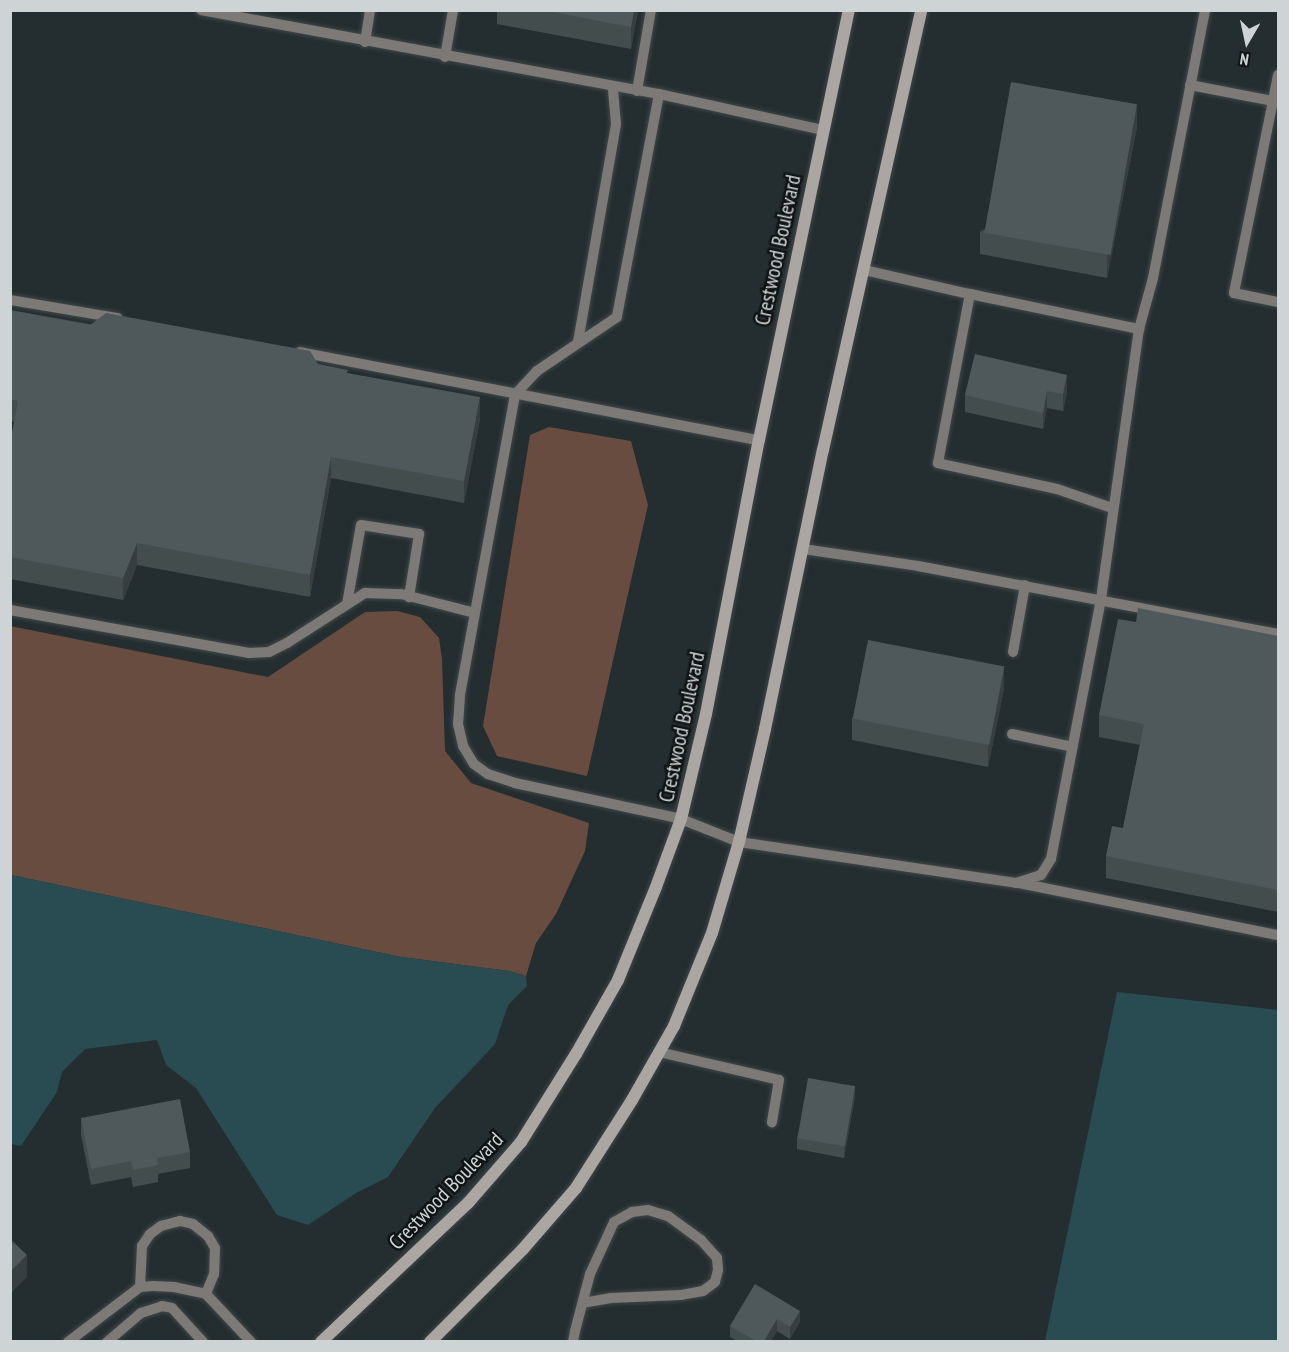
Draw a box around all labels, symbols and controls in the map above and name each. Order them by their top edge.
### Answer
north arrow [1217,12,1277,72]
text: N [1238,49,1250,70]
street label: Crestwood Boulevard [750,172,806,328]
street label: Crestwood Boulevard [654,649,710,805]
street label: Crestwood Boulevard [384,1127,508,1255]

